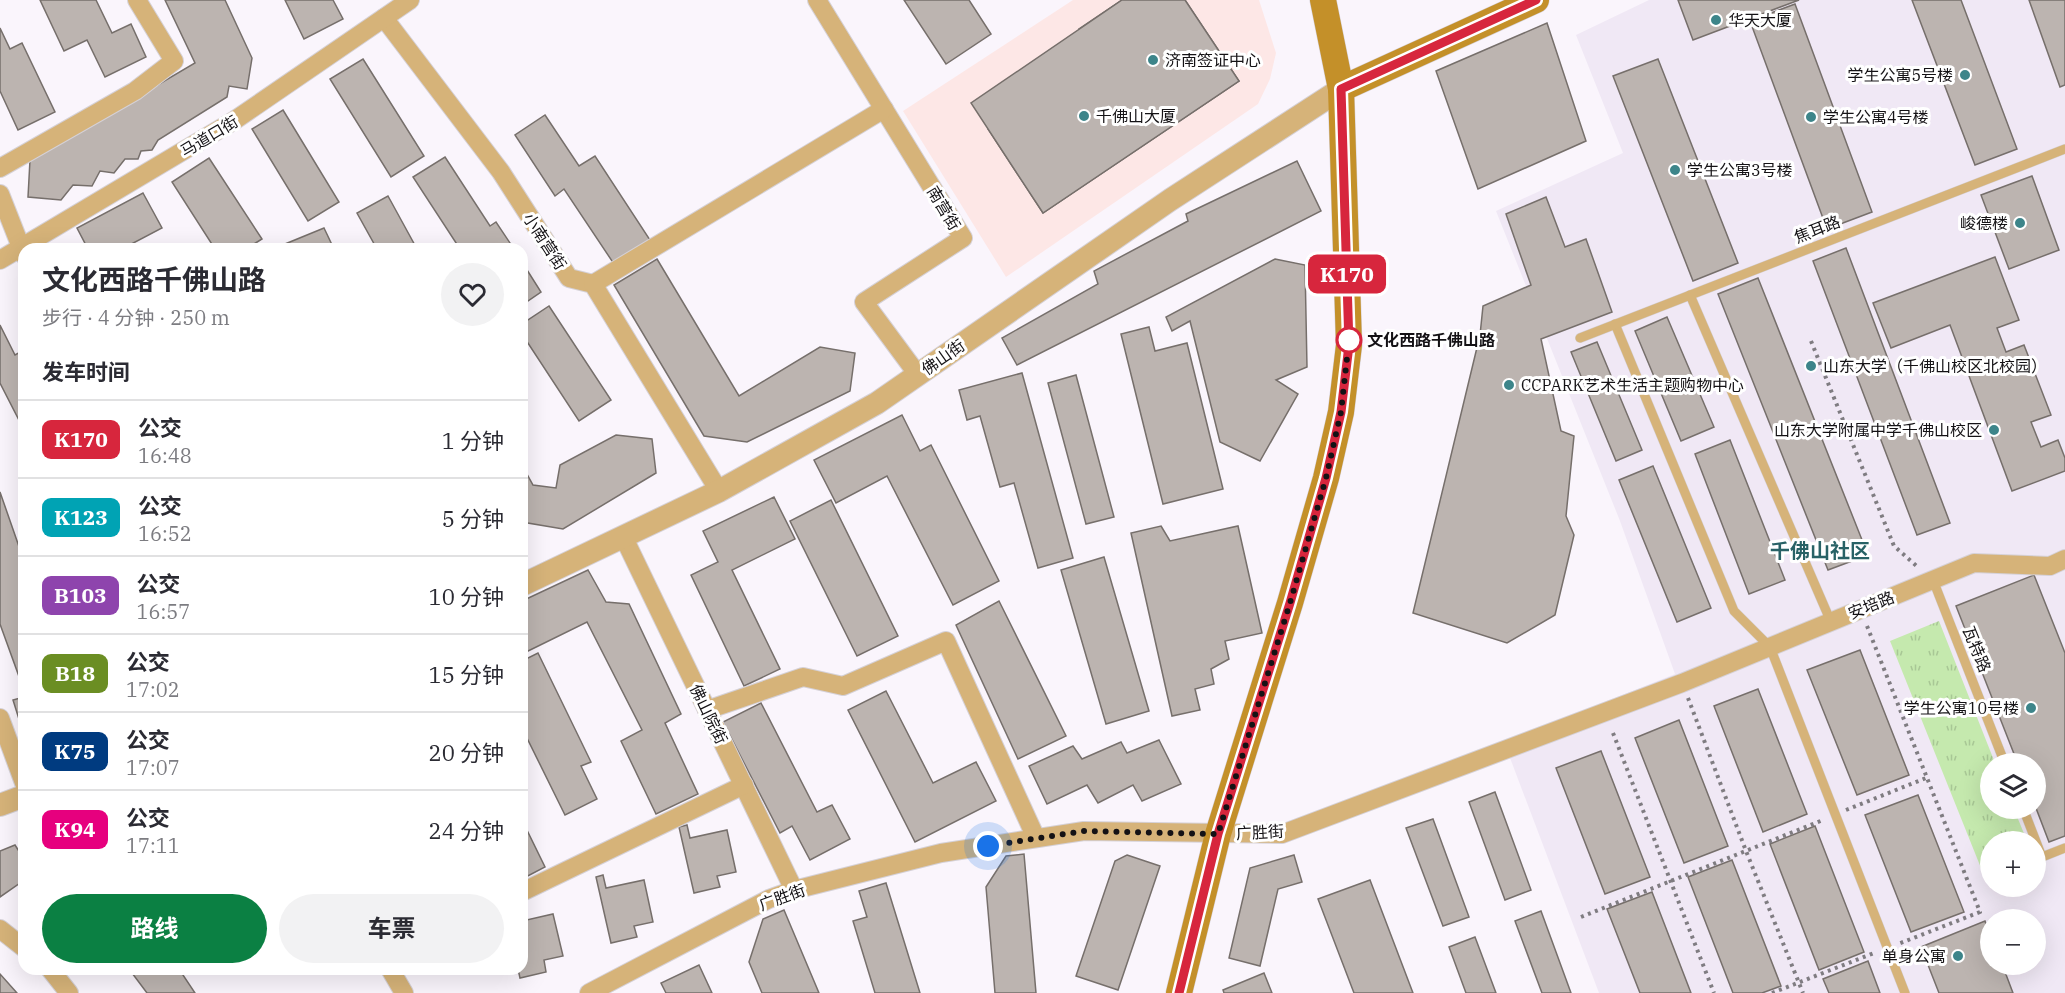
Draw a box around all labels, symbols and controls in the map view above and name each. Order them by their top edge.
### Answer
place label: 华天大厦 [1728,10,1792,30]
marker: 华天大厦 [1709,13,1723,27]
place label: 济南签证中心 [1165,50,1261,70]
marker: 济南签证中心 [1146,53,1160,67]
place label: 学生公寓5号楼 [1847,65,1953,85]
marker: 学生公寓5号楼 [1958,68,1972,82]
place label: 千佛山大厦 [1096,106,1176,126]
place label: 学生公寓4号楼 [1823,107,1929,127]
marker: 千佛山大厦 [1077,109,1091,123]
marker: 学生公寓4号楼 [1804,110,1818,124]
street label: 马道口街 [176,111,242,161]
place label: 学生公寓3号楼 [1687,160,1793,180]
marker: 学生公寓3号楼 [1668,163,1682,177]
street label: 南营街 [923,182,965,234]
street label: 小南营街 [519,209,571,273]
street label: 焦耳路 [1791,211,1843,247]
place label: 峻德楼 [1960,213,2008,233]
marker: 峻德楼 [2013,216,2027,230]
line badge: K170 [1305,254,1389,294]
text: K170 [1320,260,1374,288]
text: 文化西路千佛山路 [42,261,266,298]
button: heart [441,263,504,326]
text: 步行 · 4 分钟 · 250 m [42,304,230,331]
marker: 文化西路千佛山路 [1336,327,1362,353]
place label: 文化西路千佛山路 [1367,330,1495,350]
street label: 佛山街 [918,335,968,379]
place label: 山东大学（千佛山校区北校园） [1823,356,2047,376]
text: 发车时间 [42,357,130,386]
marker: 山东大学（千佛山校区北校园） [1804,359,1818,373]
place label: CCPARK艺术生活主题购物中心 [1521,375,1744,395]
marker: CCPARK艺术生活主题购物中心 [1502,378,1516,392]
text: 公交 [138,413,182,442]
place label: 山东大学附属中学千佛山校区 [1774,420,1982,440]
marker: 山东大学附属中学千佛山校区 [1987,423,2001,437]
text: K170 [54,425,108,453]
text: 1 分钟 [442,426,504,455]
text: 16:48 [138,442,192,469]
text: 公交 [138,491,182,520]
text: K123 [54,503,108,531]
text: 5 分钟 [442,504,504,533]
text: 16:52 [138,520,192,547]
district label: 千佛山社区 [1770,537,1870,564]
text: 公交 [137,569,181,598]
text: B103 [54,581,107,609]
text: 10 分钟 [428,582,504,611]
street label: 安培路 [1845,587,1897,623]
text: 16:57 [137,598,190,625]
street label: 瓦特路 [1959,623,1995,675]
text: 公交 [126,647,170,676]
text: B18 [55,659,95,687]
text: 15 分钟 [428,660,504,689]
text: 17:02 [126,676,180,703]
street label: 佛山院街 [686,681,732,747]
place label: 学生公寓10号楼 [1904,698,2019,718]
marker: 学生公寓10号楼 [2024,701,2038,715]
text: 公交 [126,725,170,754]
text: K75 [54,737,96,765]
text: 20 分钟 [428,738,504,767]
map controls [1980,753,2046,975]
button: layers [1980,753,2046,819]
text: 17:07 [126,754,180,781]
text: 公交 [126,803,170,832]
text: K94 [54,815,96,843]
text: 24 分钟 [428,816,504,845]
street label: 广胜街 [1236,821,1284,843]
your location [973,831,1003,861]
button: + [1980,831,2046,897]
text: 17:11 [126,832,180,859]
street label: 广胜街 [756,879,808,915]
button: 路线 [42,894,267,963]
button: 车票 [279,894,504,963]
button: − [1980,909,2046,975]
place label: 单身公寓 [1882,946,1946,966]
marker: 单身公寓 [1951,949,1965,963]

